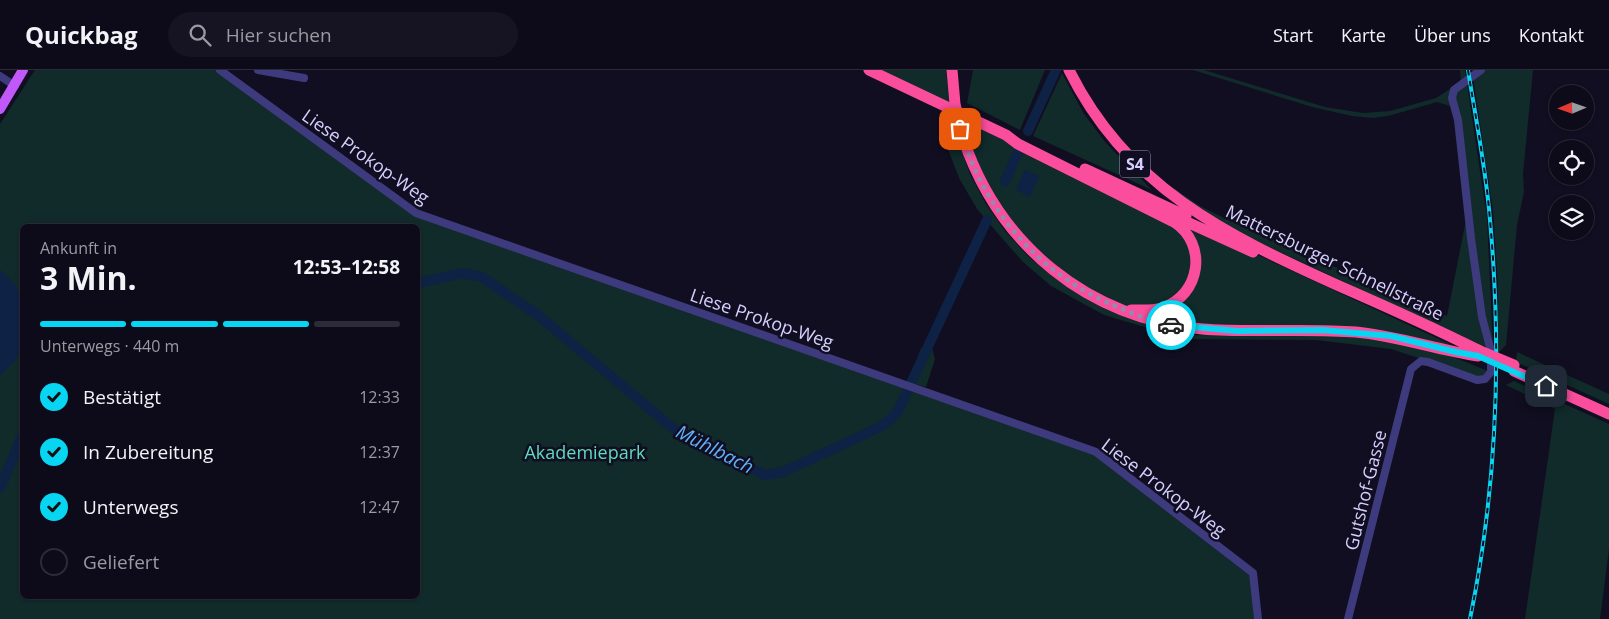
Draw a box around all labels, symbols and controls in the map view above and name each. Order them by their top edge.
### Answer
search box [168,12,518,57]
text: Quickbag [25,18,138,51]
icon: search [186,21,214,49]
text: Hier suchen [226,22,332,48]
text: Start [1273,23,1313,47]
text: Karte [1341,23,1386,47]
text: Über uns [1414,23,1491,47]
text: Kontakt [1519,23,1584,47]
north arrow [1549,85,1594,130]
map controls [1549,85,1594,240]
street label: Liese Prokop-Weg [298,103,435,209]
pin [939,108,981,150]
icon: bag [946,115,974,143]
button: locate [1549,140,1594,185]
road number: S4 [1120,150,1150,178]
button: layers [1549,195,1594,240]
street label: Mattersburger Schnellstraße [1222,199,1448,325]
text: Ankunft in [40,237,117,259]
text: 12:53–12:58 [293,254,400,280]
text: 3 Min. [40,256,137,299]
street label: Liese Prokop-Weg [687,282,837,354]
courier [1146,300,1196,350]
icon: car [1157,311,1185,339]
text: Unterwegs · 440 m [40,335,179,357]
pin [1525,365,1567,407]
icon: home [1532,372,1560,400]
icon: check [40,383,68,411]
text: Bestätigt [83,384,161,410]
text: 12:33 [359,386,400,408]
water label: Mühlbach [672,418,758,480]
street label: Gutshof-Gasse [1338,427,1392,553]
street label: Liese Prokop-Weg [1097,432,1231,542]
icon: check [40,438,68,466]
text: In Zubereitung [83,439,213,465]
park label: Akademiepark [524,440,646,464]
text: 12:37 [359,441,400,463]
icon: check [40,493,68,521]
text: Unterwegs [83,494,178,520]
text: 12:47 [359,496,400,518]
text: Geliefert [83,549,159,575]

